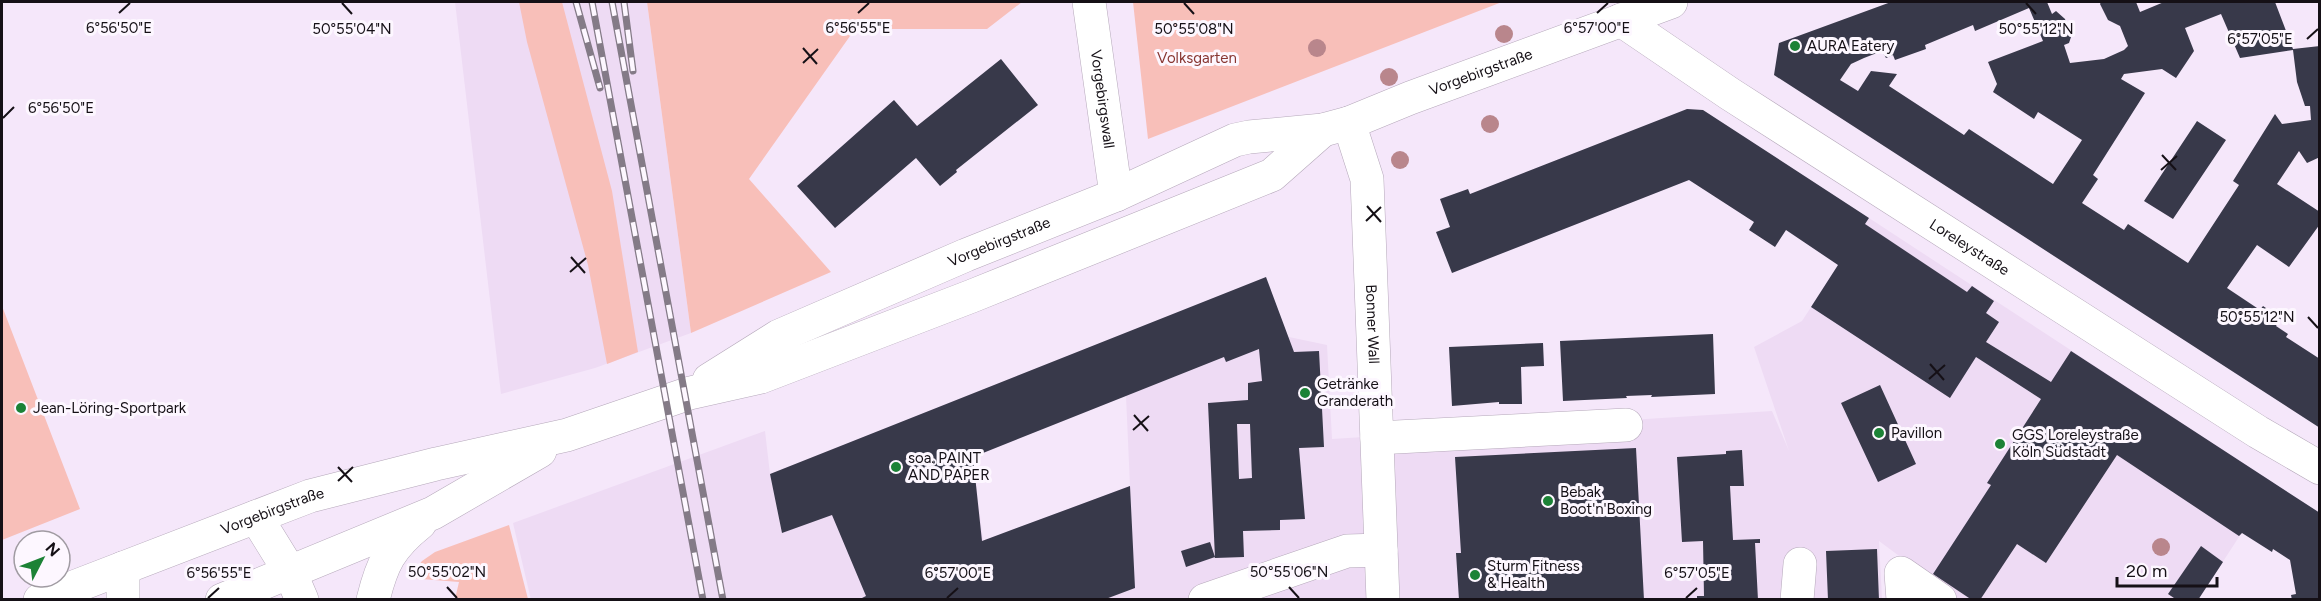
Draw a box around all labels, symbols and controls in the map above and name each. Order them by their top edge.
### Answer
text: 6°56'50"E [86,19,152,37]
text: 6°56'55"E [825,19,891,37]
text: 6°57'00"E [1564,19,1630,37]
text: 50°55'04"N [312,20,392,38]
text: 50°55'08"N [1154,20,1234,38]
text: 50°55'12"N [1998,20,2074,38]
text: 6°57'05"E [2227,30,2293,48]
place label: AURA Eatery [1807,37,1894,55]
marker: AURA Eatery [1788,39,1802,53]
street label: Vorgebirgstraße [1427,45,1535,99]
street label: Vorgebirgswall [1087,48,1118,150]
park label: Volksgarten [1157,49,1237,67]
text: 6°56'50"E [28,99,94,117]
street label: Vorgebirgstraße [945,213,1053,271]
street label: Loreleystraße [1926,215,2013,279]
street label: Bonner Wall [1362,284,1383,364]
text: 50°55'12"N [2219,308,2295,326]
place label: Getränke Granderath [1317,375,1393,410]
marker: Getränke Granderath [1298,386,1312,400]
place label: Jean-Löring-Sportpark [33,399,187,417]
marker: Jean-Löring-Sportpark [14,401,28,415]
place label: Pavillon [1891,424,1942,442]
marker: Pavillon [1872,426,1886,440]
place label: GGS Loreleystraße Köln Südstadt [2012,426,2139,461]
marker: GGS Loreleystraße Köln Südstadt [1993,437,2007,451]
place label: soa. PAINT AND PAPER [908,449,990,484]
marker: soa. PAINT AND PAPER [889,460,903,474]
place label: Bebak Boot'n'Boxing [1560,483,1652,518]
street label: Vorgebirgstraße [218,484,326,538]
marker: Bebak Boot'n'Boxing [1541,494,1555,508]
north arrow [12,529,72,589]
text: N [42,538,64,560]
scale bar [2117,550,2218,588]
place label: Sturm Fitness & Health [1487,557,1580,592]
text: 20 m [2126,560,2167,582]
text: 50°55'02"N [408,563,486,581]
text: 50°55'06"N [1250,563,1328,581]
text: 6°56'55"E [186,564,252,582]
text: 6°57'00"E [925,564,991,582]
text: 6°57'05"E [1664,564,1730,582]
marker: Sturm Fitness & Health [1468,568,1482,582]

